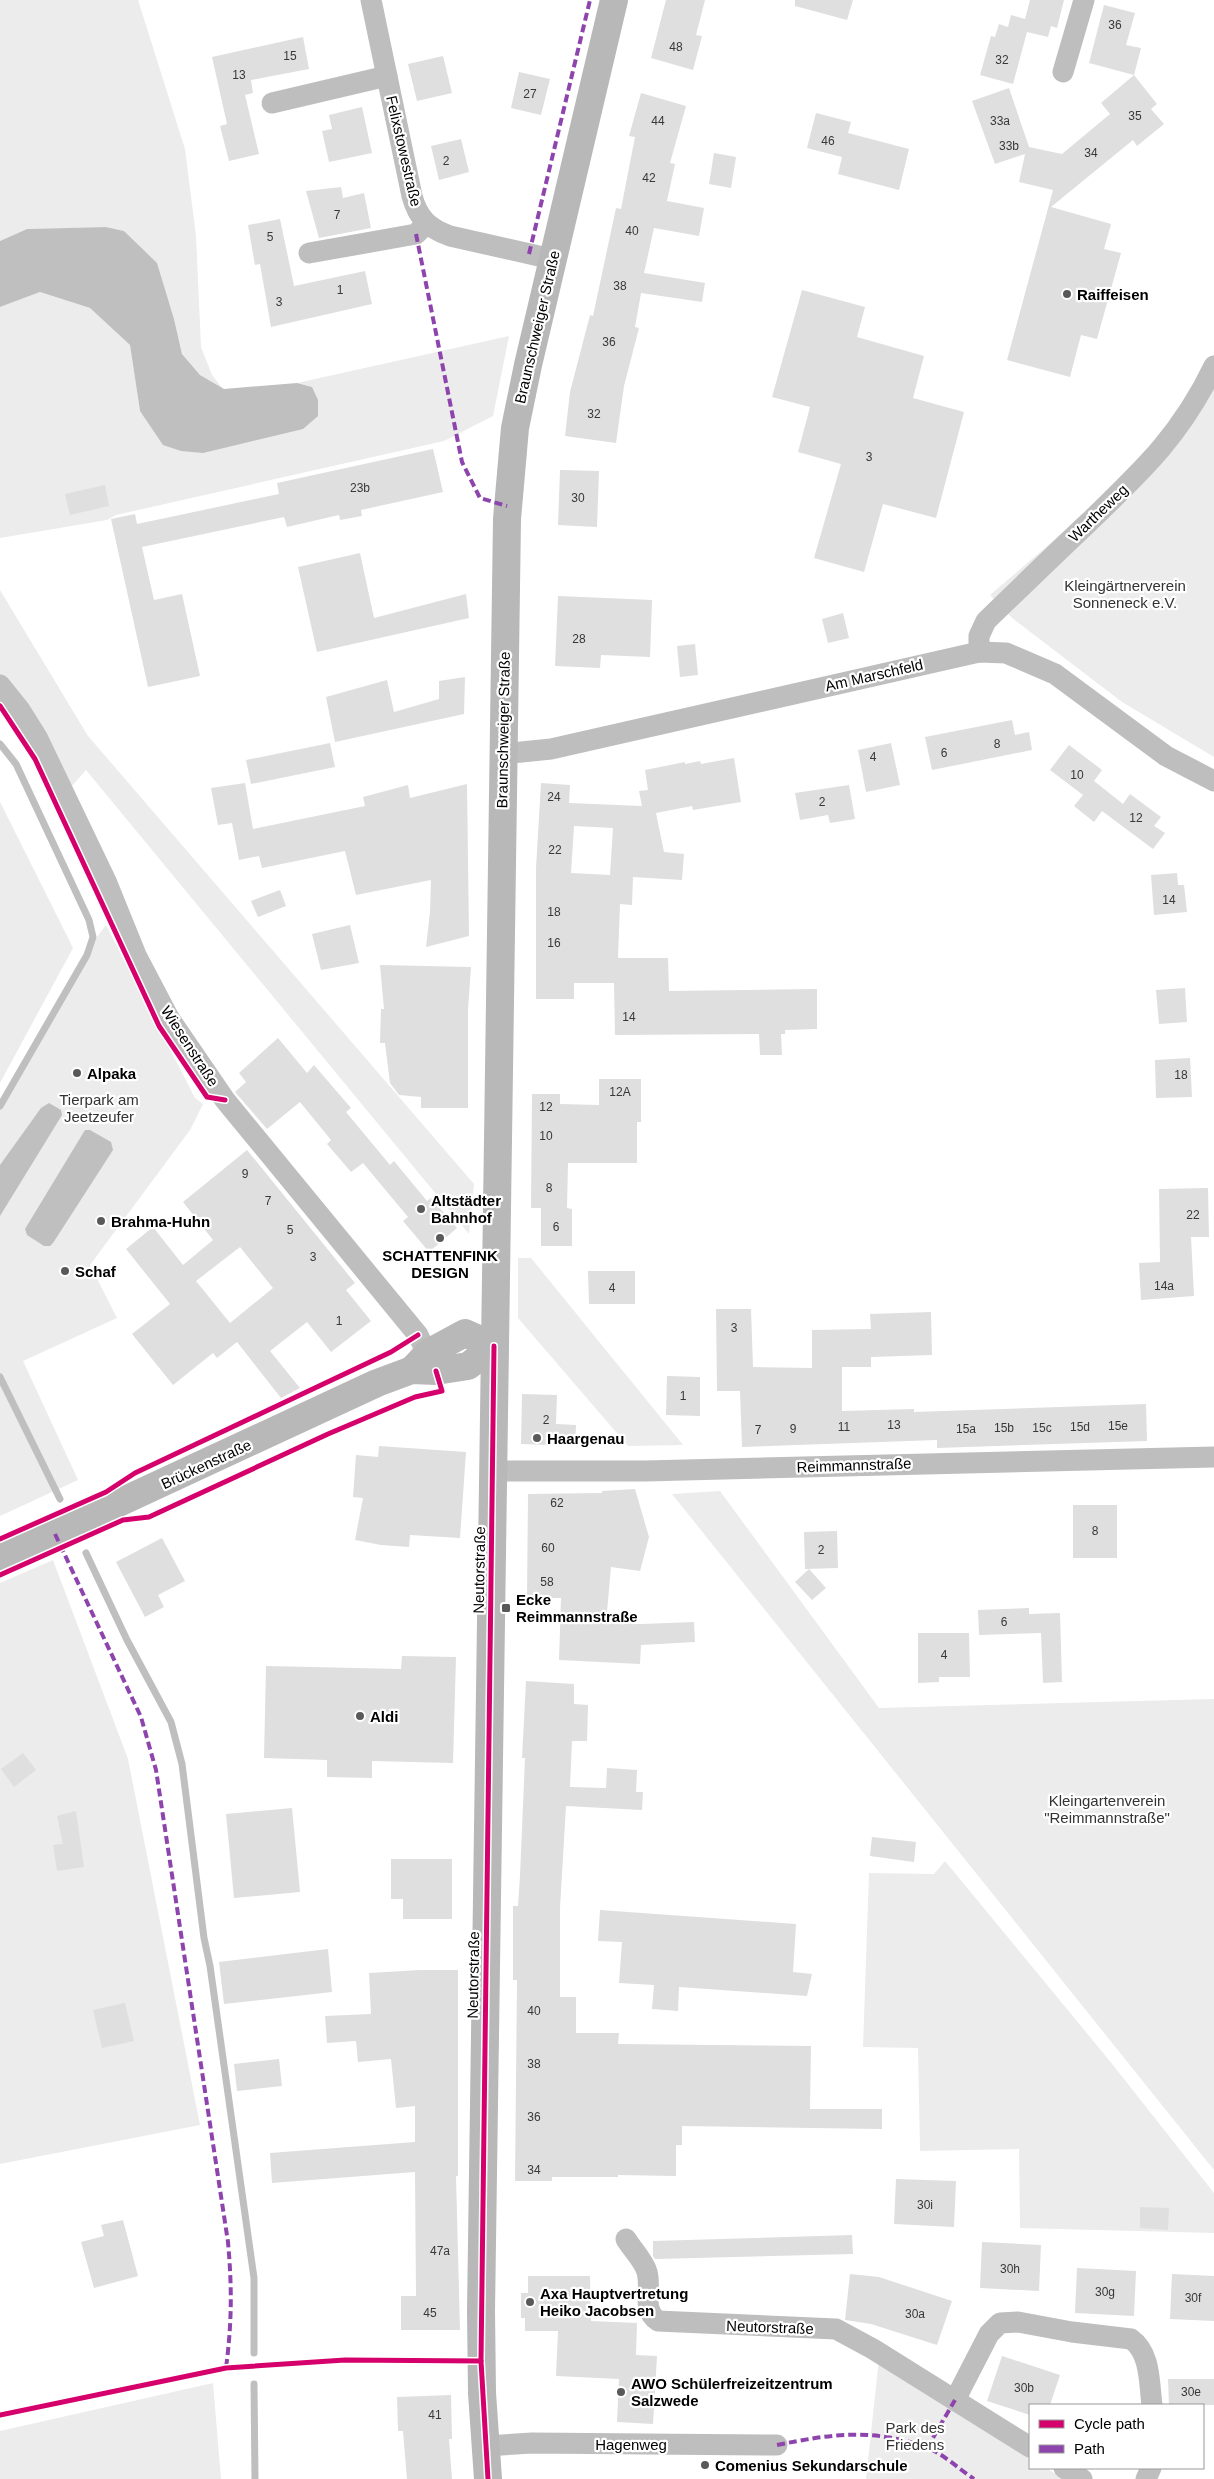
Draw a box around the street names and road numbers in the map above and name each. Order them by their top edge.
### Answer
street label: Felixstowestraße [383,94,425,208]
street label: Braunschweiger Straße [511,249,563,405]
street label: Wartheweg [1065,481,1131,545]
street label: Braunschweiger Straße [493,651,513,809]
street label: Am Marschfeld [823,655,925,695]
street label: Wiesenstraße [158,1003,222,1089]
street label: Brückenstraße [158,1436,254,1492]
street label: Reimmannstraße [796,1454,912,1476]
street label: Neutorstraße [470,1526,488,1614]
street label: Neutorstraße [464,1931,482,2019]
street label: Neutorstraße [726,2317,814,2337]
street label: Hagenweg [595,2436,667,2453]

